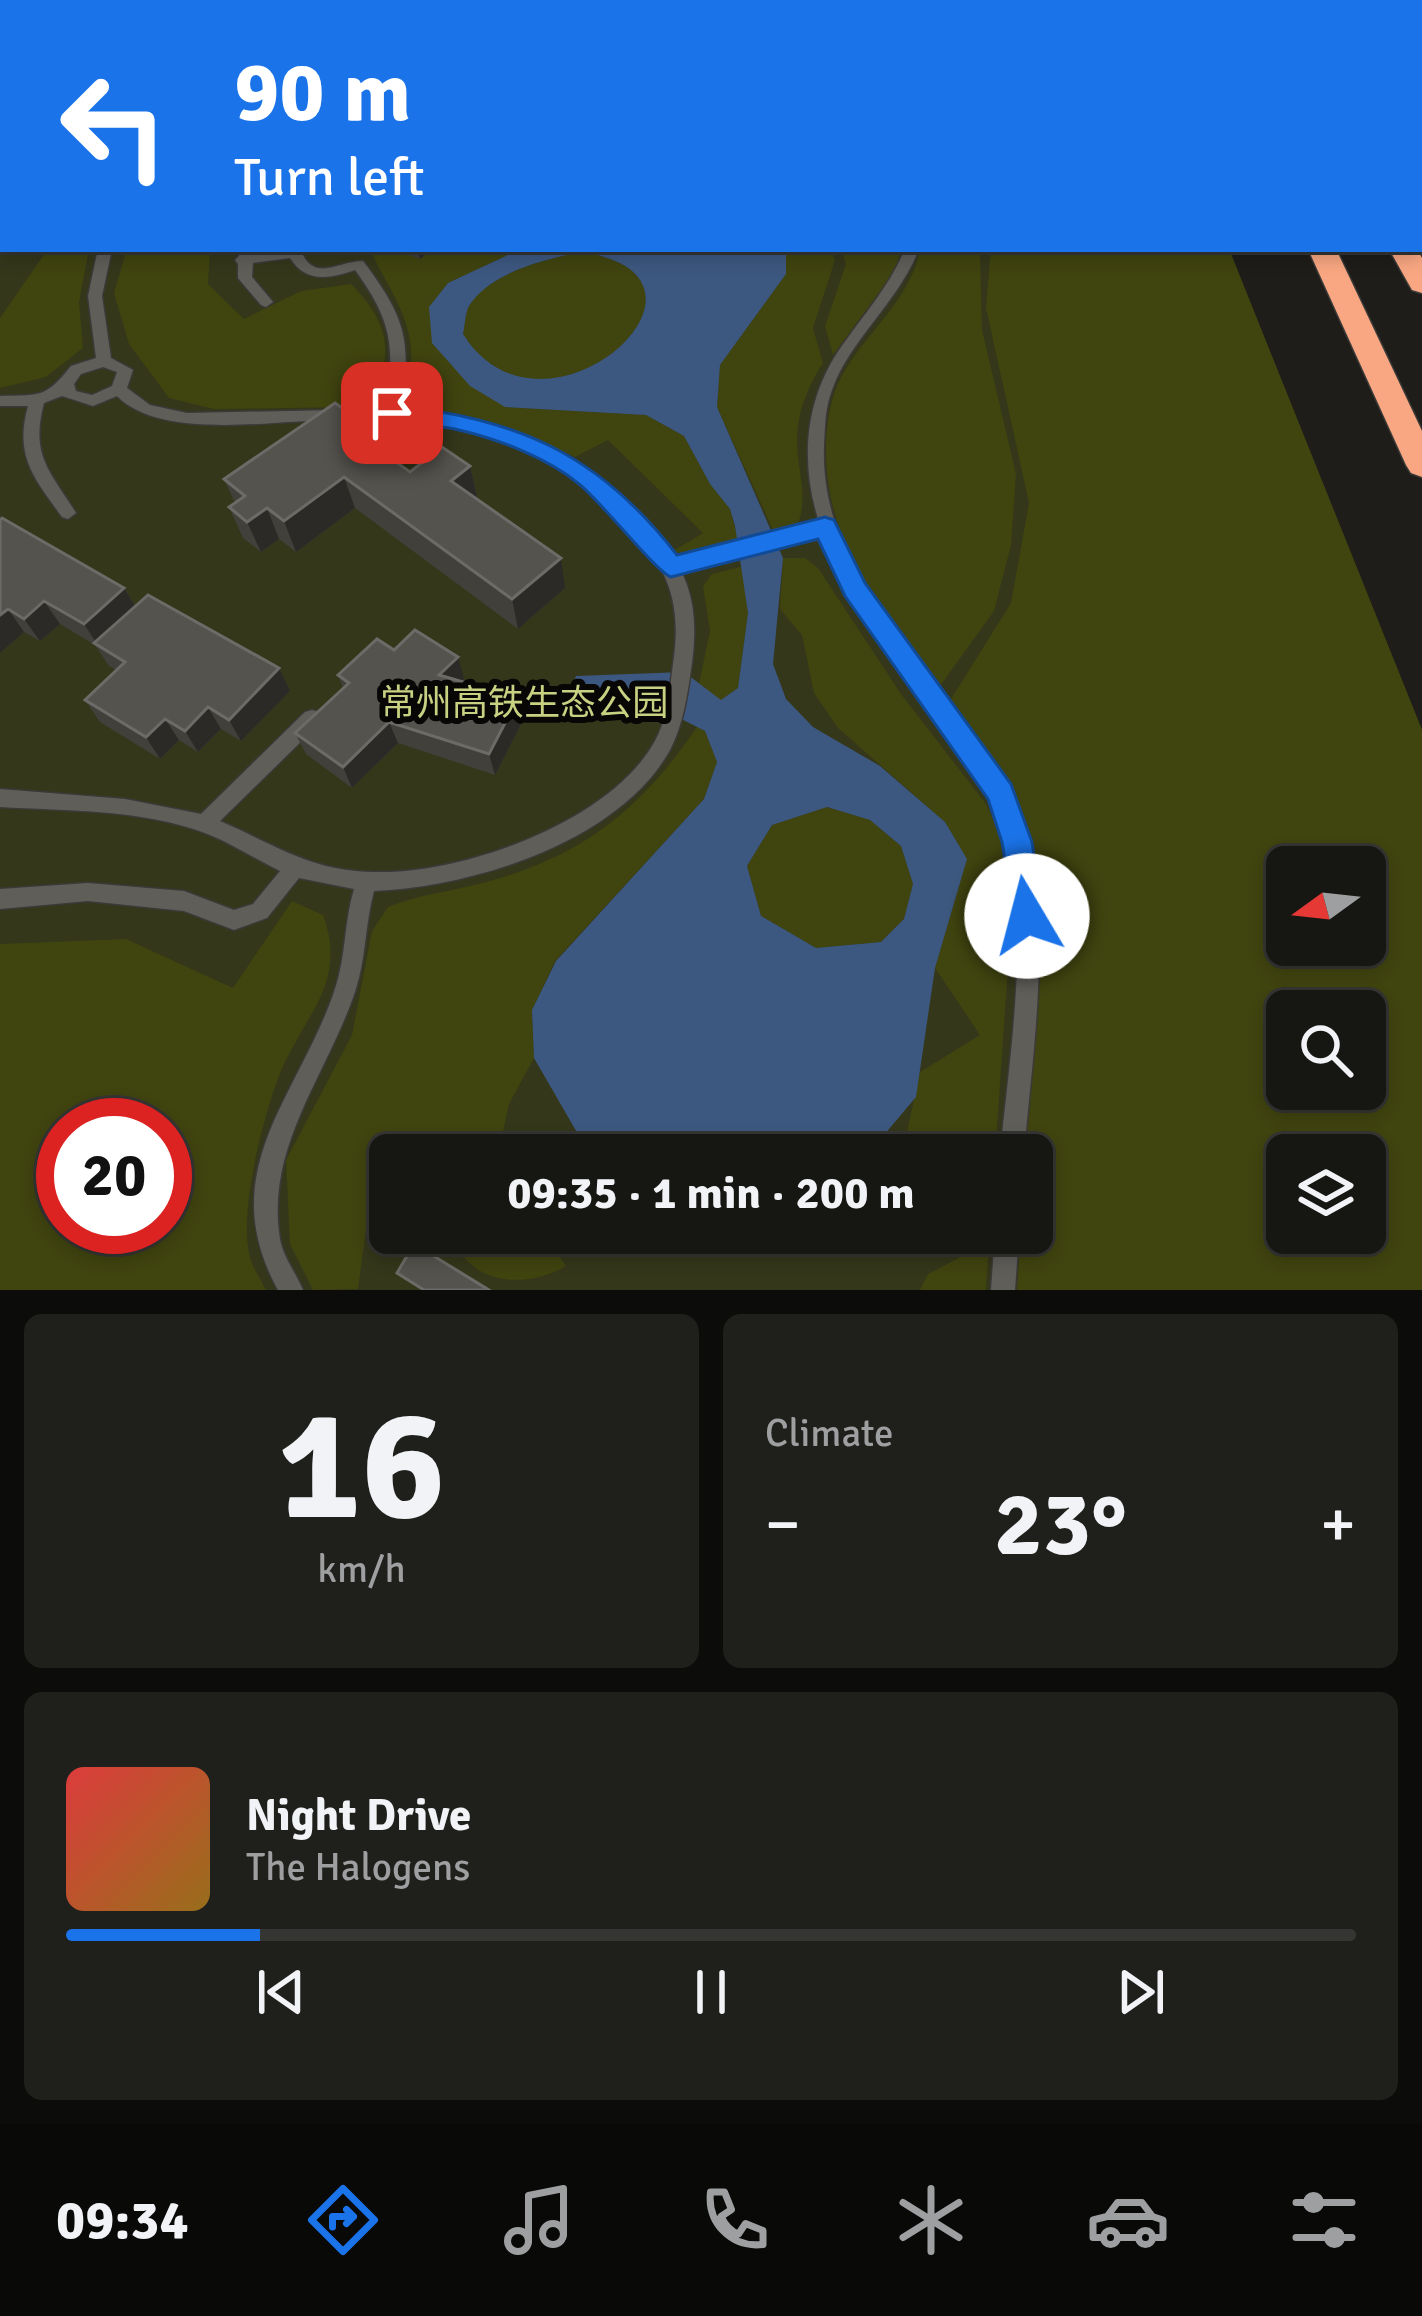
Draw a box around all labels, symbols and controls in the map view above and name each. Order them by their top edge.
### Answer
text: 90 m [234,41,411,145]
icon: left [36,48,192,204]
text: Turn left [234,144,424,211]
pin [341,362,443,464]
icon: arrive [359,380,425,446]
park label: 常州高铁生态公园 [380,681,668,726]
north arrow [1266,846,1386,966]
map controls [1266,846,1386,1254]
position arrow [964,853,1090,979]
button: search [1266,990,1386,1110]
speed limit sign: 20 [36,1098,192,1254]
button: layers [1266,1134,1386,1254]
text: 09:35 · 1 min · 200 m [507,1166,915,1221]
text: 16 [277,1370,446,1563]
text: Climate [765,1409,894,1457]
text: 23° [994,1469,1127,1580]
text: − [765,1484,801,1565]
text: + [1320,1484,1356,1565]
text: km/h [317,1545,406,1593]
text: Night Drive [246,1788,471,1843]
text: The Halogens [246,1843,470,1891]
icon: previous [248,1959,314,2025]
icon: pause [678,1959,744,2025]
icon: next [1108,1959,1174,2025]
icon: directions [301,2178,385,2262]
icon: music [497,2178,581,2262]
icon: phone [693,2178,777,2262]
icon: climate [889,2178,973,2262]
icon: car [1086,2178,1170,2262]
icon: filters [1282,2178,1366,2262]
text: 09:34 [56,2187,189,2254]

